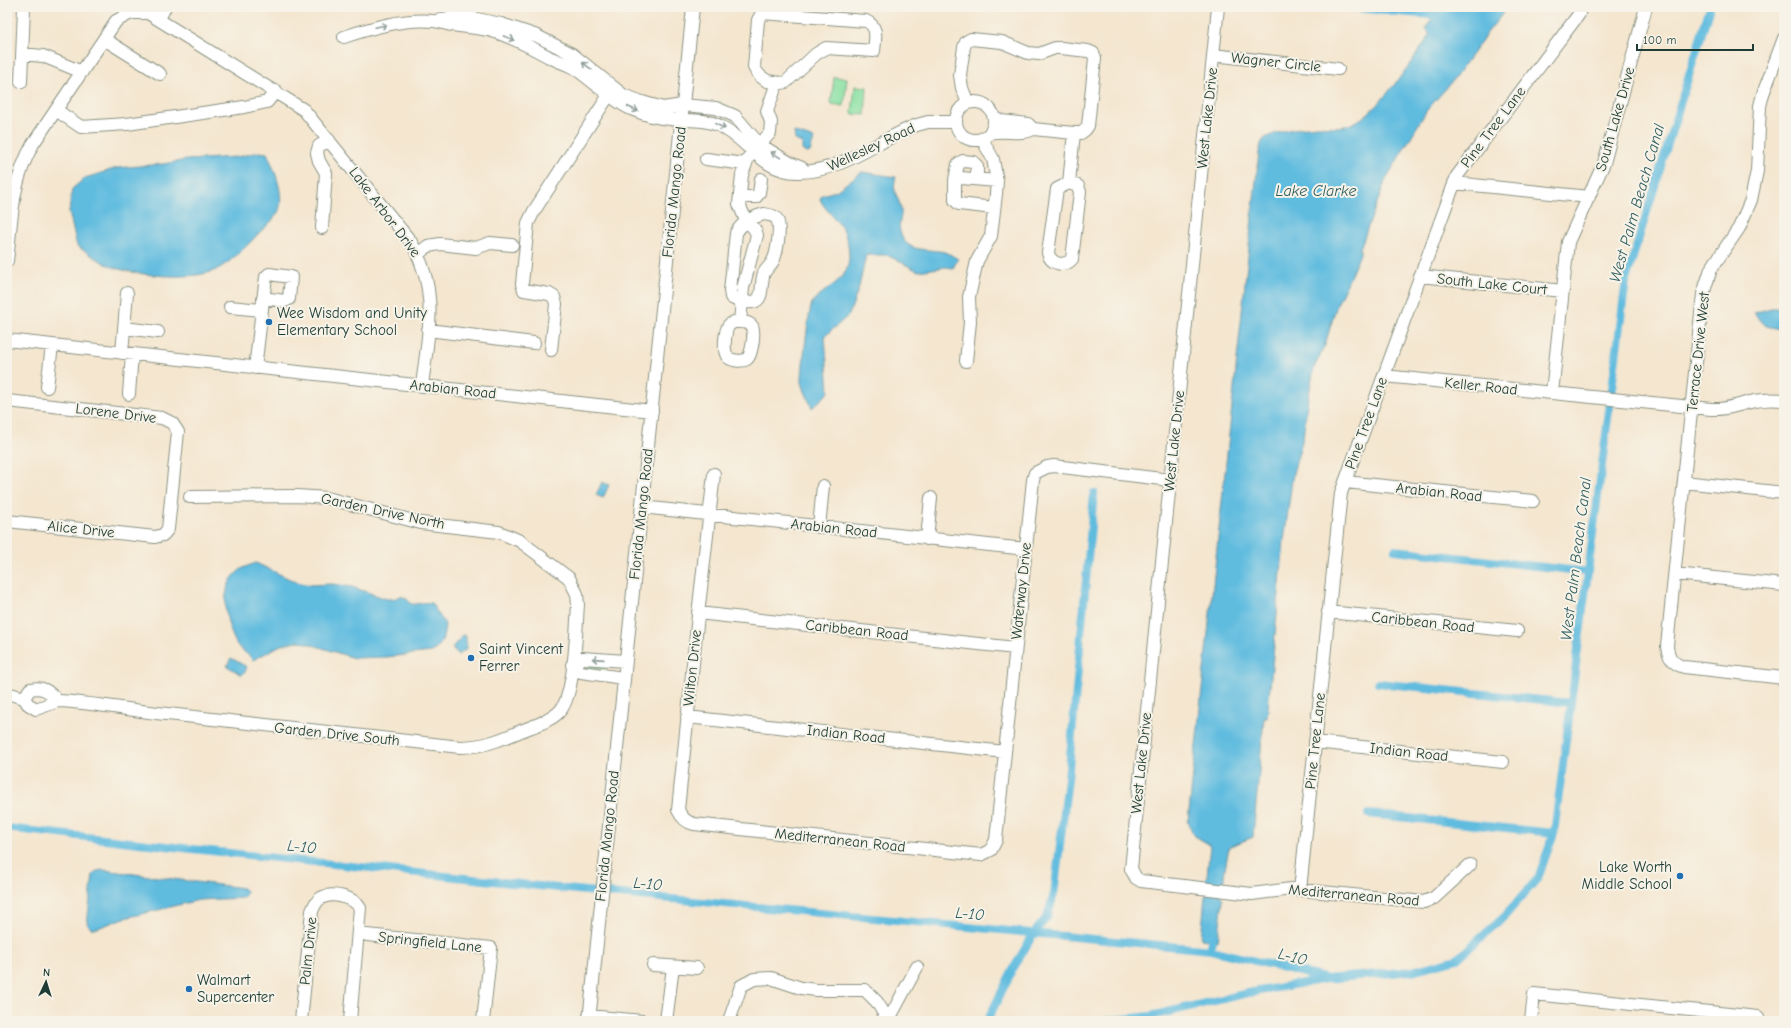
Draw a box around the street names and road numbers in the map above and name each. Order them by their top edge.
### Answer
street label: Wagner Circle [1230,48,1322,76]
street label: South Lake Drive [1591,64,1639,173]
street label: West Lake Drive [1193,66,1221,170]
street label: Pine Tree Lane [1457,82,1530,171]
street label: Wellesley Road [824,119,918,175]
street label: Florida Mango Road [658,126,690,258]
street label: Lake Arbor Drive [345,163,425,261]
street label: South Lake Court [1436,269,1549,299]
street label: Terrace Drive West [1683,290,1713,413]
street label: Keller Road [1444,373,1518,399]
street label: Pine Tree Lane [1341,374,1391,472]
street label: Arabian Road [409,376,497,402]
street label: West Lake Drive [1160,389,1188,493]
street label: Lorene Drive [74,399,158,427]
street label: Florida Mango Road [625,448,657,580]
street label: Arabian Road [1395,479,1483,505]
street label: Garden Drive North [319,489,447,533]
street label: Arabian Road [790,515,878,541]
street label: Alice Drive [47,517,116,542]
street label: Waterway Drive [1007,541,1035,640]
street label: Caribbean Road [1371,608,1475,636]
street label: Caribbean Road [805,616,909,644]
street label: Wilton Drive [679,628,705,707]
street label: Pine Tree Lane [1301,691,1329,790]
street label: West Lake Drive [1127,711,1155,815]
street label: Garden Drive South [273,718,401,750]
street label: Indian Road [806,721,886,747]
street label: Indian Road [1369,739,1449,765]
street label: Florida Mango Road [591,770,623,902]
street label: Mediterranean Road [774,824,906,856]
street label: Mediterranean Road [1288,880,1420,910]
street label: Palm Drive [295,916,321,986]
street label: Springfield Lane [377,928,483,956]

